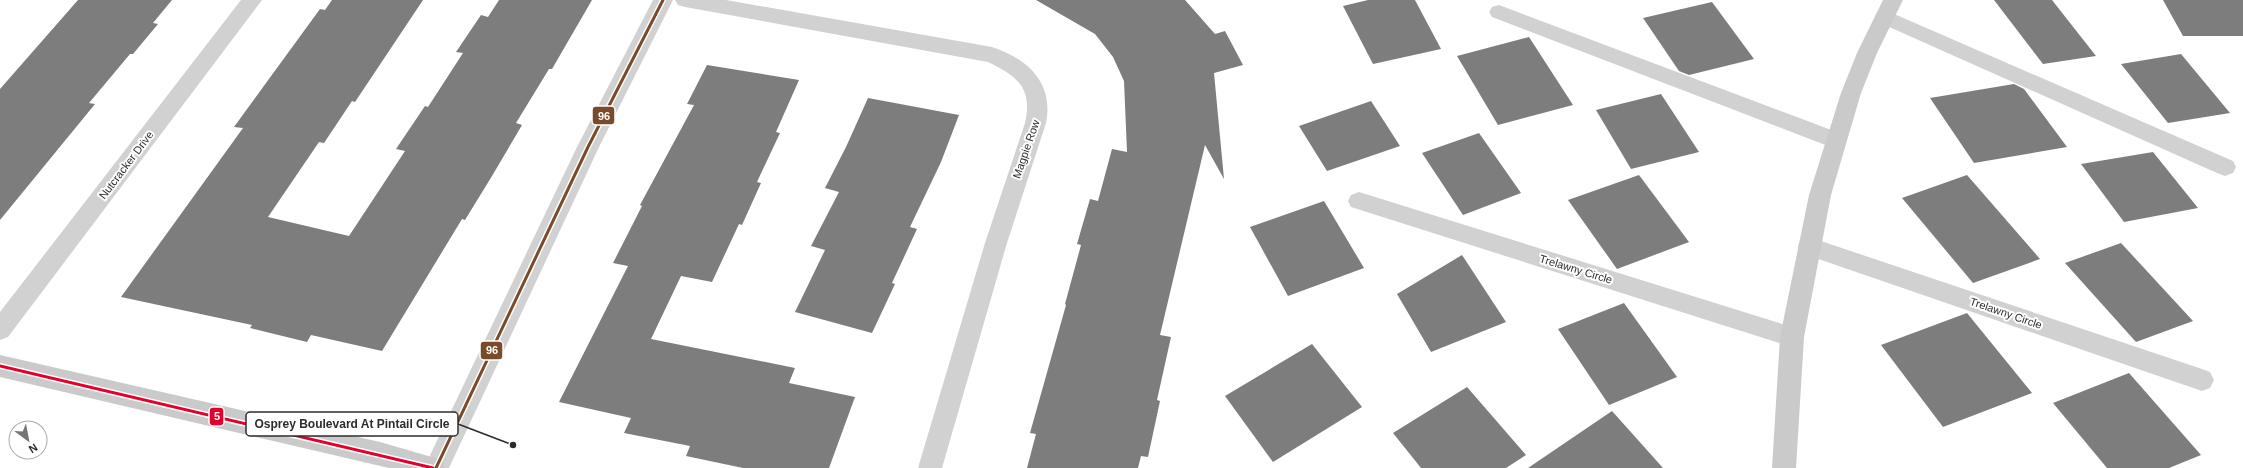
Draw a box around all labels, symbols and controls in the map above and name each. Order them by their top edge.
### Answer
line badge: 96 [592,106,615,125]
text: 96 [598,110,610,122]
street label: Magpie Row [1010,118,1042,180]
street label: Nutcracker Drive [97,129,155,201]
street label: Trelawny Circle [1538,252,1614,286]
street label: Trelawny Circle [1968,295,2044,331]
line badge: 96 [480,341,503,360]
text: 96 [486,344,498,356]
line badge: 5 [209,407,224,426]
text: 5 [214,410,220,422]
callout: Osprey Boulevard At Pintail Circle [246,412,458,436]
text: Osprey Boulevard At Pintail Circle [255,417,450,431]
north arrow [8,420,48,460]
text: N [27,441,40,456]

